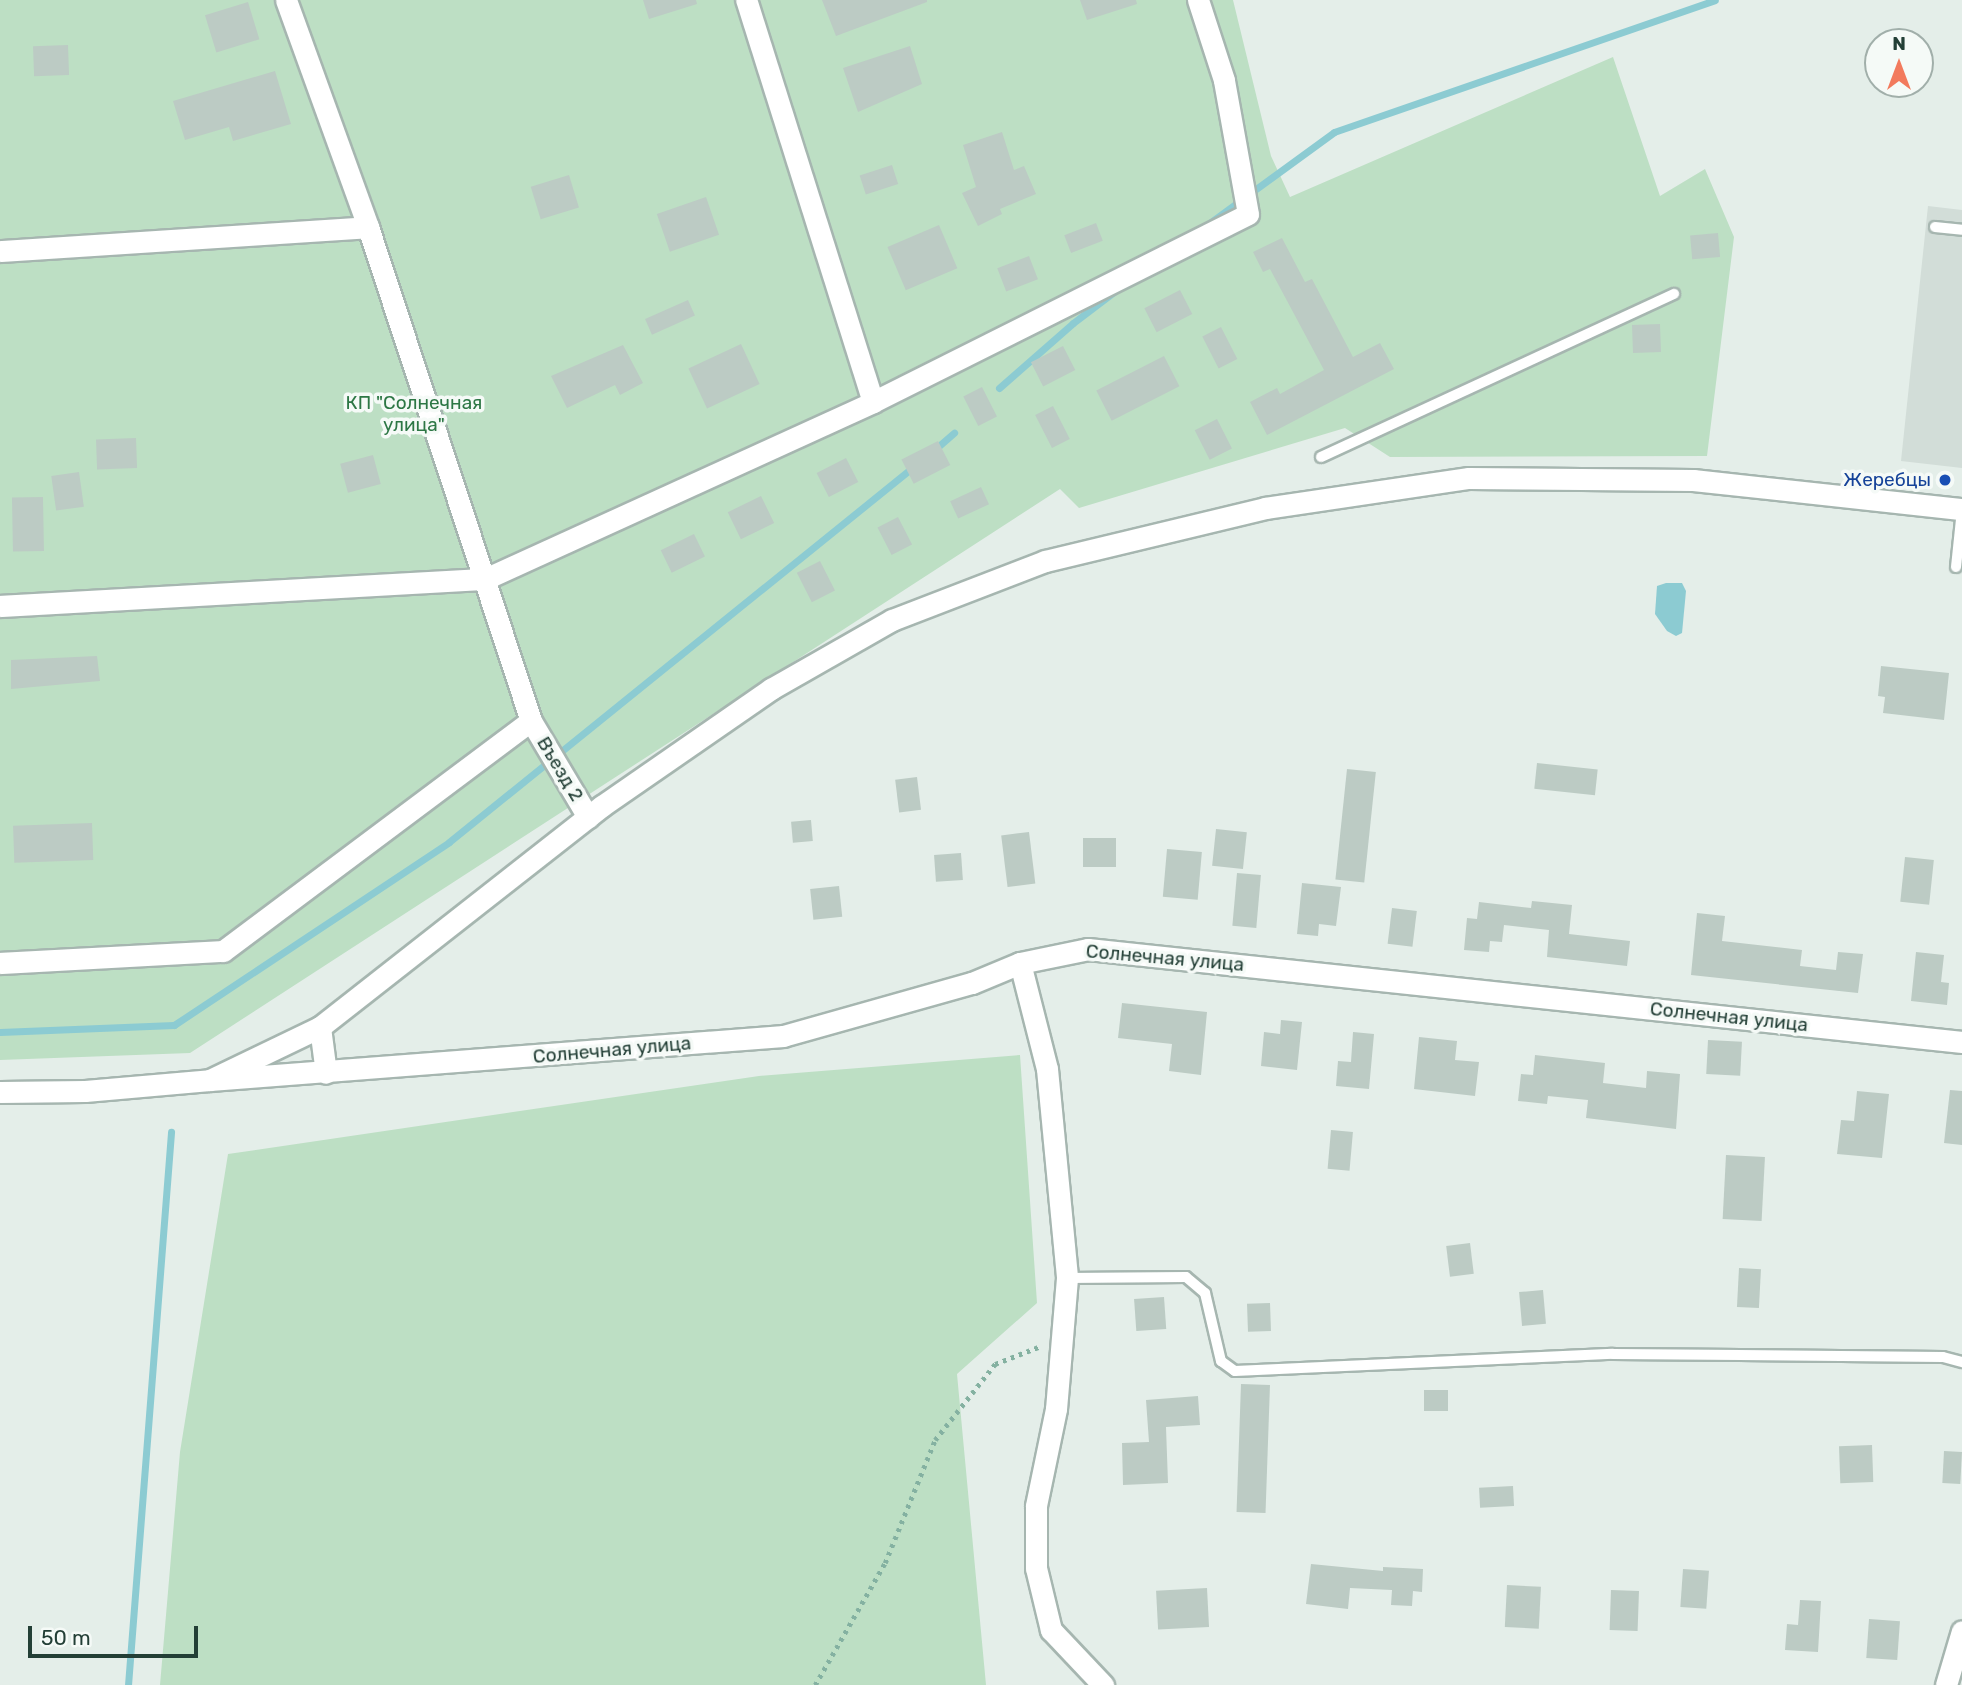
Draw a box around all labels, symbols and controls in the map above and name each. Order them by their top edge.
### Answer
north arrow [1864,28,1934,98]
text: N [1892,32,1906,55]
park label: КП "Солнечная улица" [346,392,482,436]
place label: Жеребцы [1843,469,1931,491]
marker: Жеребцы [1937,472,1953,488]
street label: Въезд 2 [532,733,588,805]
street label: Солнечная улица [1085,940,1245,976]
street label: Солнечная улица [1649,997,1809,1037]
street label: Солнечная улица [532,1032,692,1068]
scale bar [32,1612,201,1656]
text: 50 m [41,1625,91,1650]

